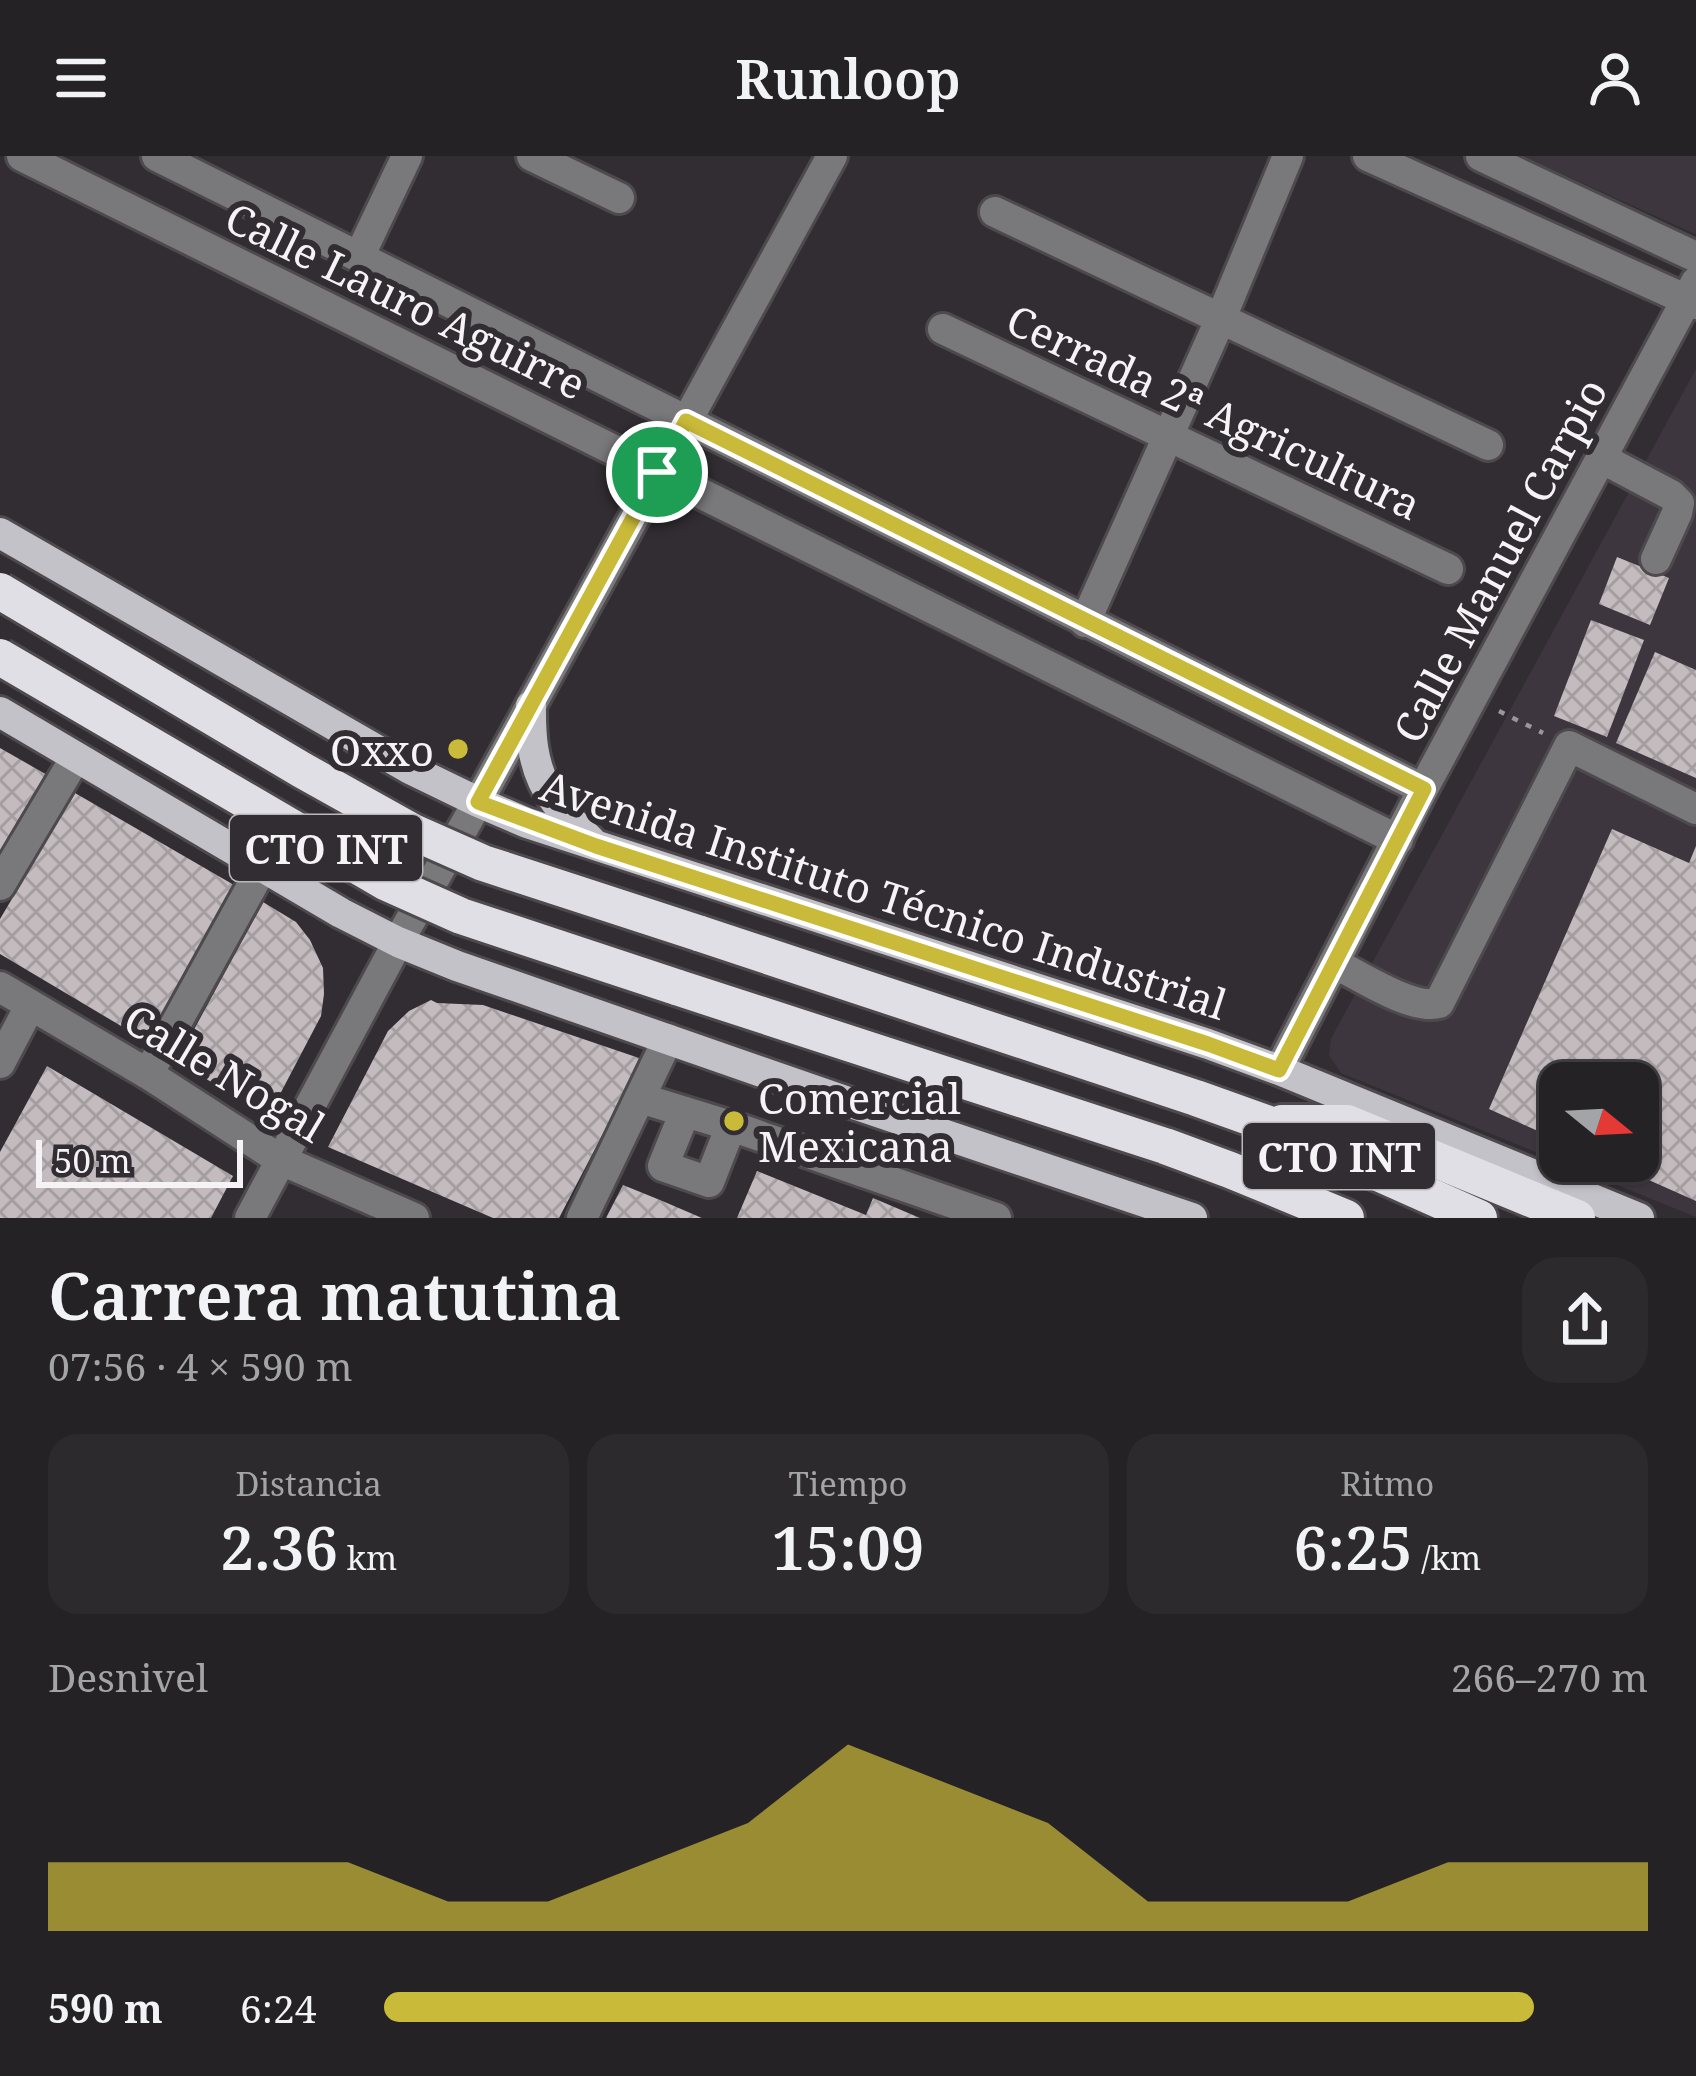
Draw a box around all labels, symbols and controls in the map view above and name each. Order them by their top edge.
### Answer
text: Runloop [735,41,961,115]
icon: menu [48,45,114,111]
icon: person [1582,45,1648,111]
street label: Calle Lauro Aguirre [217,188,595,412]
street label: Cerrada 2ª Agricultura [998,290,1430,532]
street label: Calle Manuel Carpio [1379,368,1619,752]
pin [606,421,708,523]
icon: arrive [624,439,690,505]
place label: Oxxo [330,721,434,778]
marker: Oxxo [445,736,471,762]
street label: Avenida Instituto Técnico Industrial [534,756,1234,1032]
road number: CTO INT [230,815,422,881]
street label: Calle Nogal [114,990,336,1154]
north arrow [1539,1062,1659,1182]
map controls [1539,1062,1659,1182]
place label: Comercial Mexicana [758,1069,961,1174]
marker: Comercial Mexicana [721,1108,747,1134]
road number: CTO INT [1243,1123,1435,1189]
scale bar [36,1134,243,1187]
text: 50 m [54,1138,131,1183]
text: Carrera matutina [48,1249,622,1339]
button: share [1522,1257,1648,1383]
text: 07:56 · 4 × 590 m [48,1339,353,1392]
text: Distancia [236,1461,382,1506]
text: Tiempo [789,1461,907,1506]
text: Ritmo [1340,1461,1434,1506]
text: 2.36 [220,1506,338,1588]
text: 15:09 [772,1506,924,1588]
text: 6:25 [1293,1506,1413,1588]
text: km [338,1535,397,1580]
text: /km [1413,1535,1481,1580]
text: Desnivel [48,1650,208,1703]
text: 266–270 m [1451,1650,1648,1703]
text: 590 m [48,1981,163,2034]
text: 6:24 [240,1981,317,2034]

